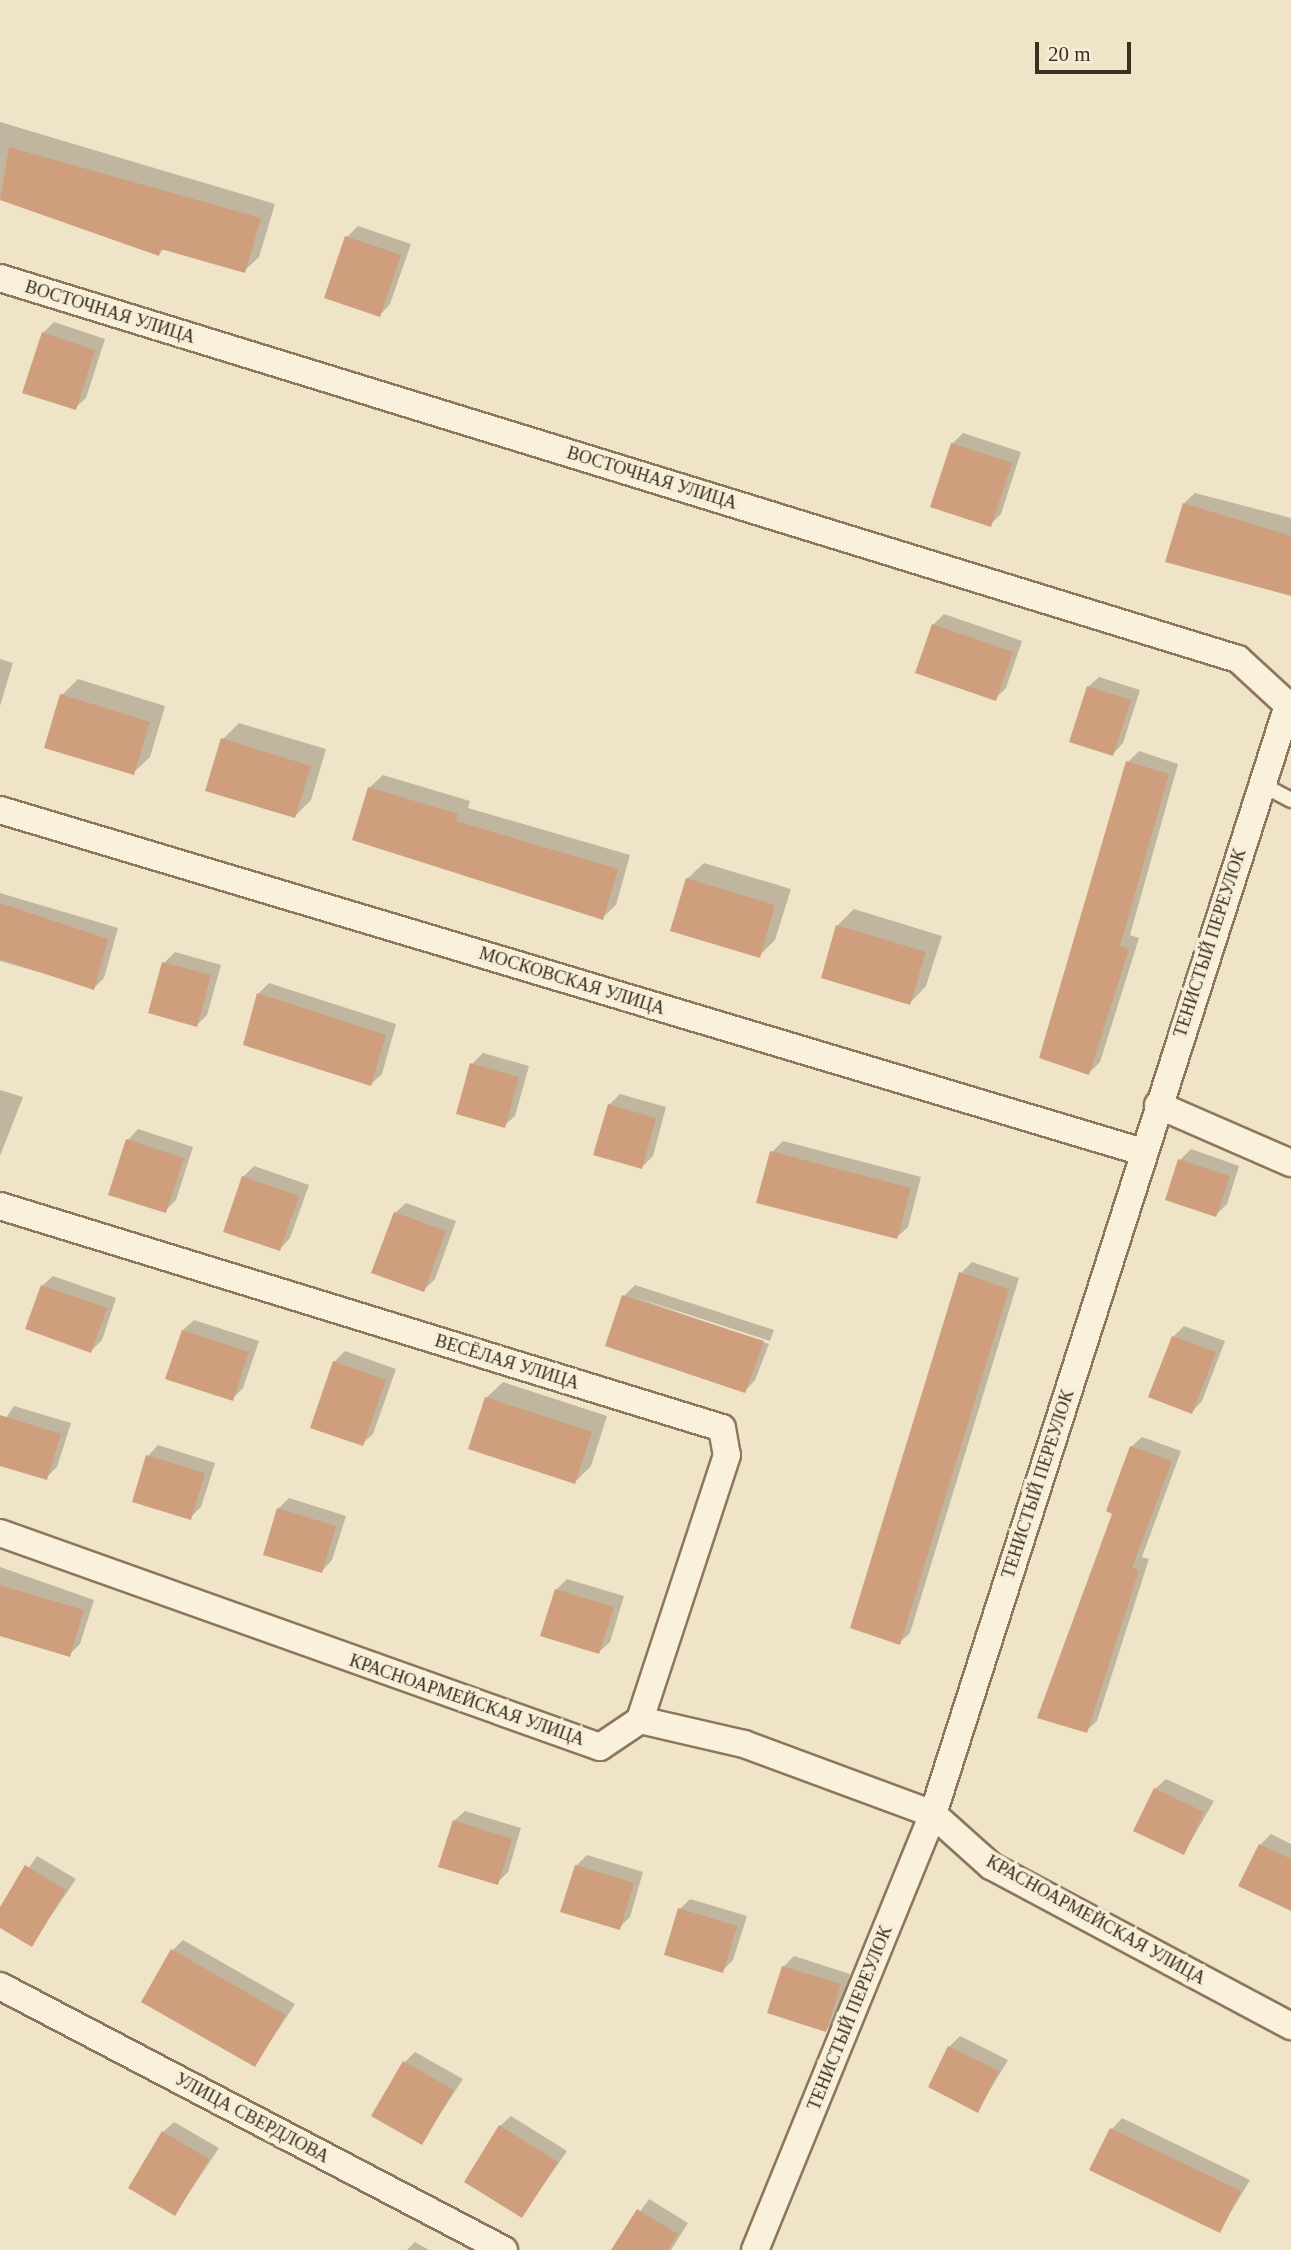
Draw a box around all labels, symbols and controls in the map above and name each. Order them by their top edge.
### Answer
scale bar [1039,28,1135,72]
text: 20 m [1048,42,1091,66]
street label: ВОСТОЧНАЯ УЛИЦА [22,276,198,348]
street label: ВОСТОЧНАЯ УЛИЦА [564,442,740,514]
street label: ТЕНИСТЫЙ ПЕРЕУЛОК [1169,846,1251,1040]
street label: МОСКОВСКАЯ УЛИЦА [476,942,668,1020]
street label: ВЕСЁЛАЯ УЛИЦА [432,1330,582,1394]
street label: ТЕНИСТЫЙ ПЕРЕУЛОК [997,1387,1079,1581]
street label: КРАСНОАРМЕЙСКАЯ УЛИЦА [347,1650,587,1750]
street label: КРАСНОАРМЕЙСКАЯ УЛИЦА [983,1851,1209,1989]
street label: ТЕНИСТЫЙ ПЕРЕУЛОК [803,1923,897,2113]
street label: УЛИЦА СВЕРДЛОВА [171,2068,333,2168]

